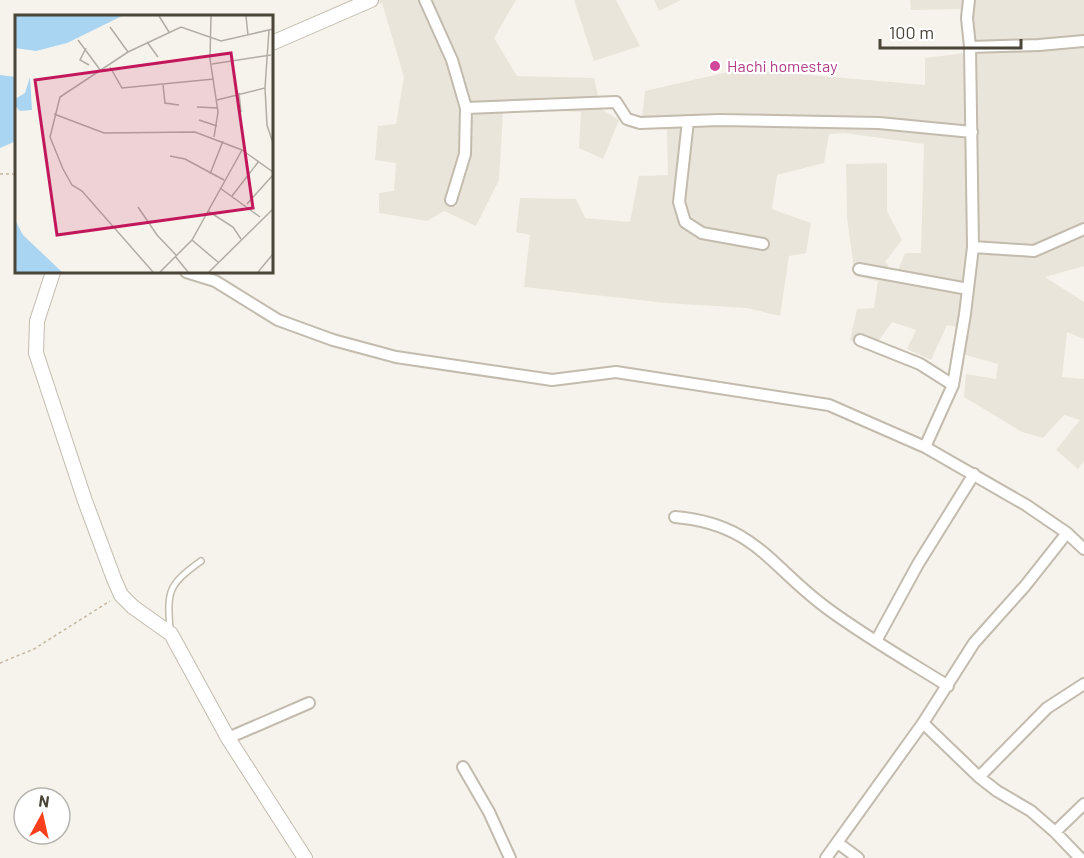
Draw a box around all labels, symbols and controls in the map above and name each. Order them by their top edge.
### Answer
scale bar [880,12,1021,50]
inset map [15,15,273,273]
text: 100 m [889,21,934,43]
place label: Hachi homestay [727,56,838,75]
marker: Hachi homestay [708,59,722,73]
north arrow [12,786,72,846]
text: N [38,791,51,811]

